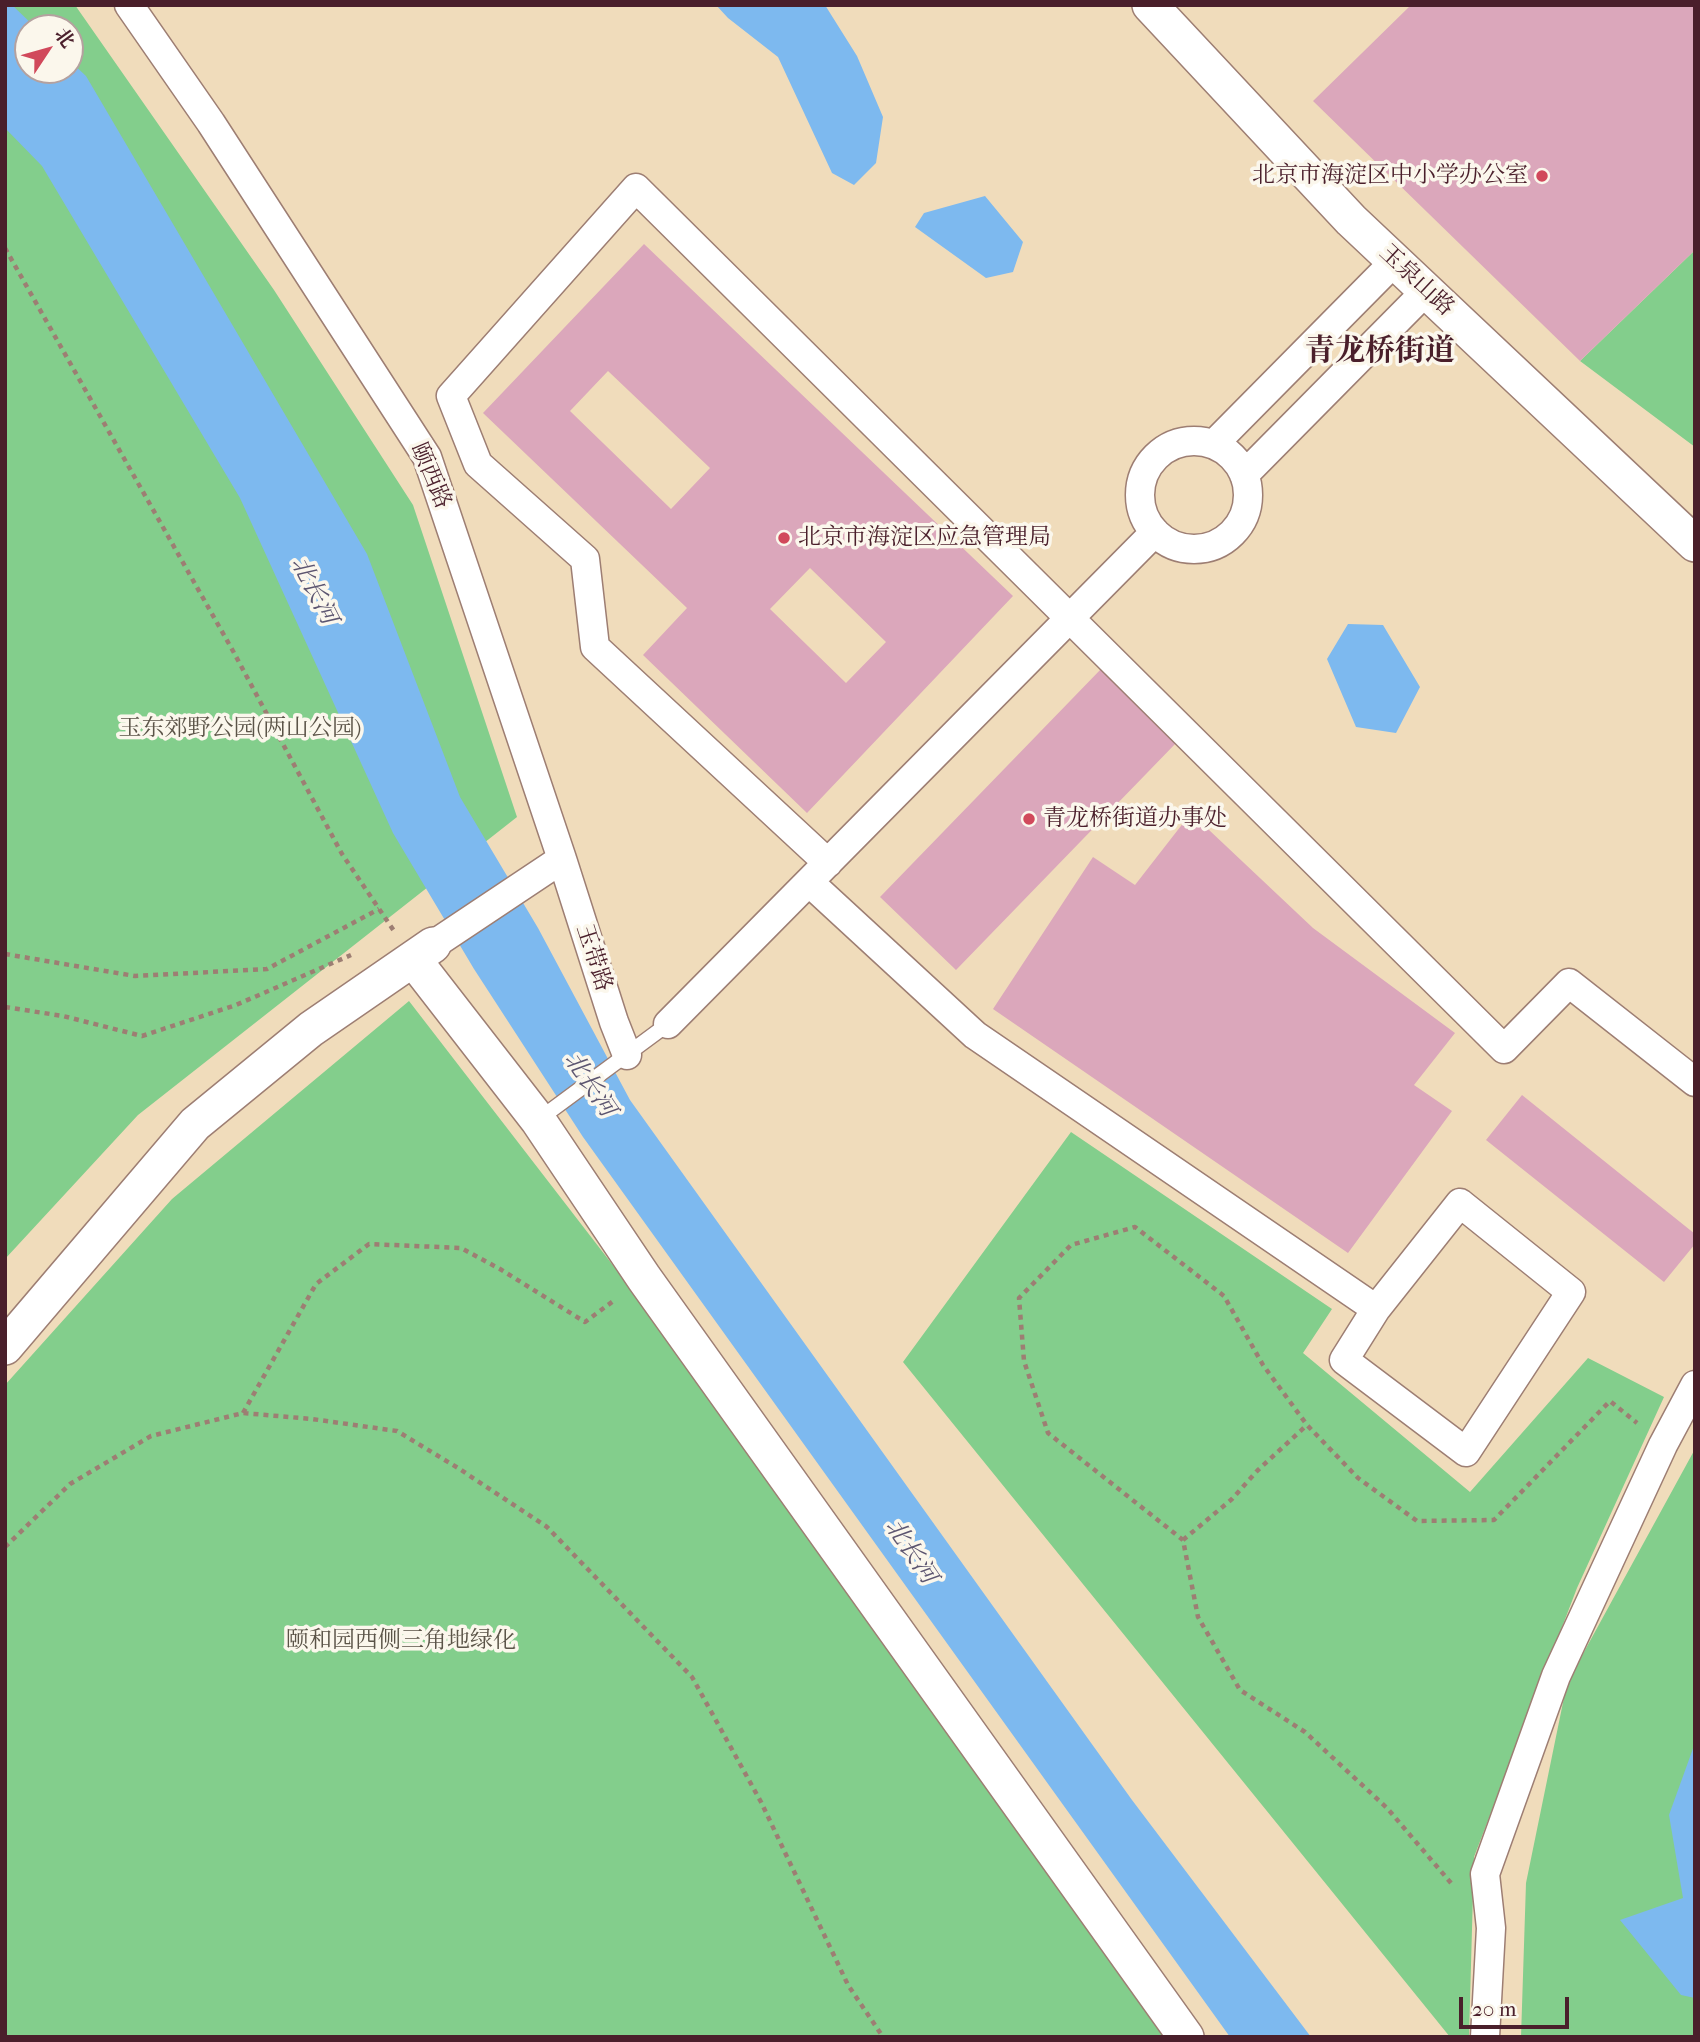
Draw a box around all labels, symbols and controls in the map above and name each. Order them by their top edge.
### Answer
north arrow [14,14,84,84]
text: 北 [50,24,79,52]
place label: 北京市海淀区中小学办公室 [1252,162,1528,190]
marker: 北京市海淀区中小学办公室 [1534,168,1550,184]
street label: 玉泉山路 [1373,240,1459,322]
district label: 青龙桥街道 [1305,335,1455,371]
street label: 颐西路 [404,439,456,513]
place label: 北京市海淀区应急管理局 [798,524,1051,552]
marker: 北京市海淀区应急管理局 [776,530,792,546]
water label: 北长河 [284,552,342,630]
park label: 玉东郊野公园(两山公园) [119,715,361,743]
place label: 青龙桥街道办事处 [1043,805,1227,833]
marker: 青龙桥街道办事处 [1021,811,1037,827]
street label: 玉带路 [569,921,617,995]
water label: 北长河 [557,1047,621,1123]
water label: 北长河 [878,1514,942,1590]
park label: 颐和园西侧三角地绿化 [286,1627,516,1655]
scale bar [1462,1982,1572,2026]
text: 20 m [1472,1997,1516,2021]

